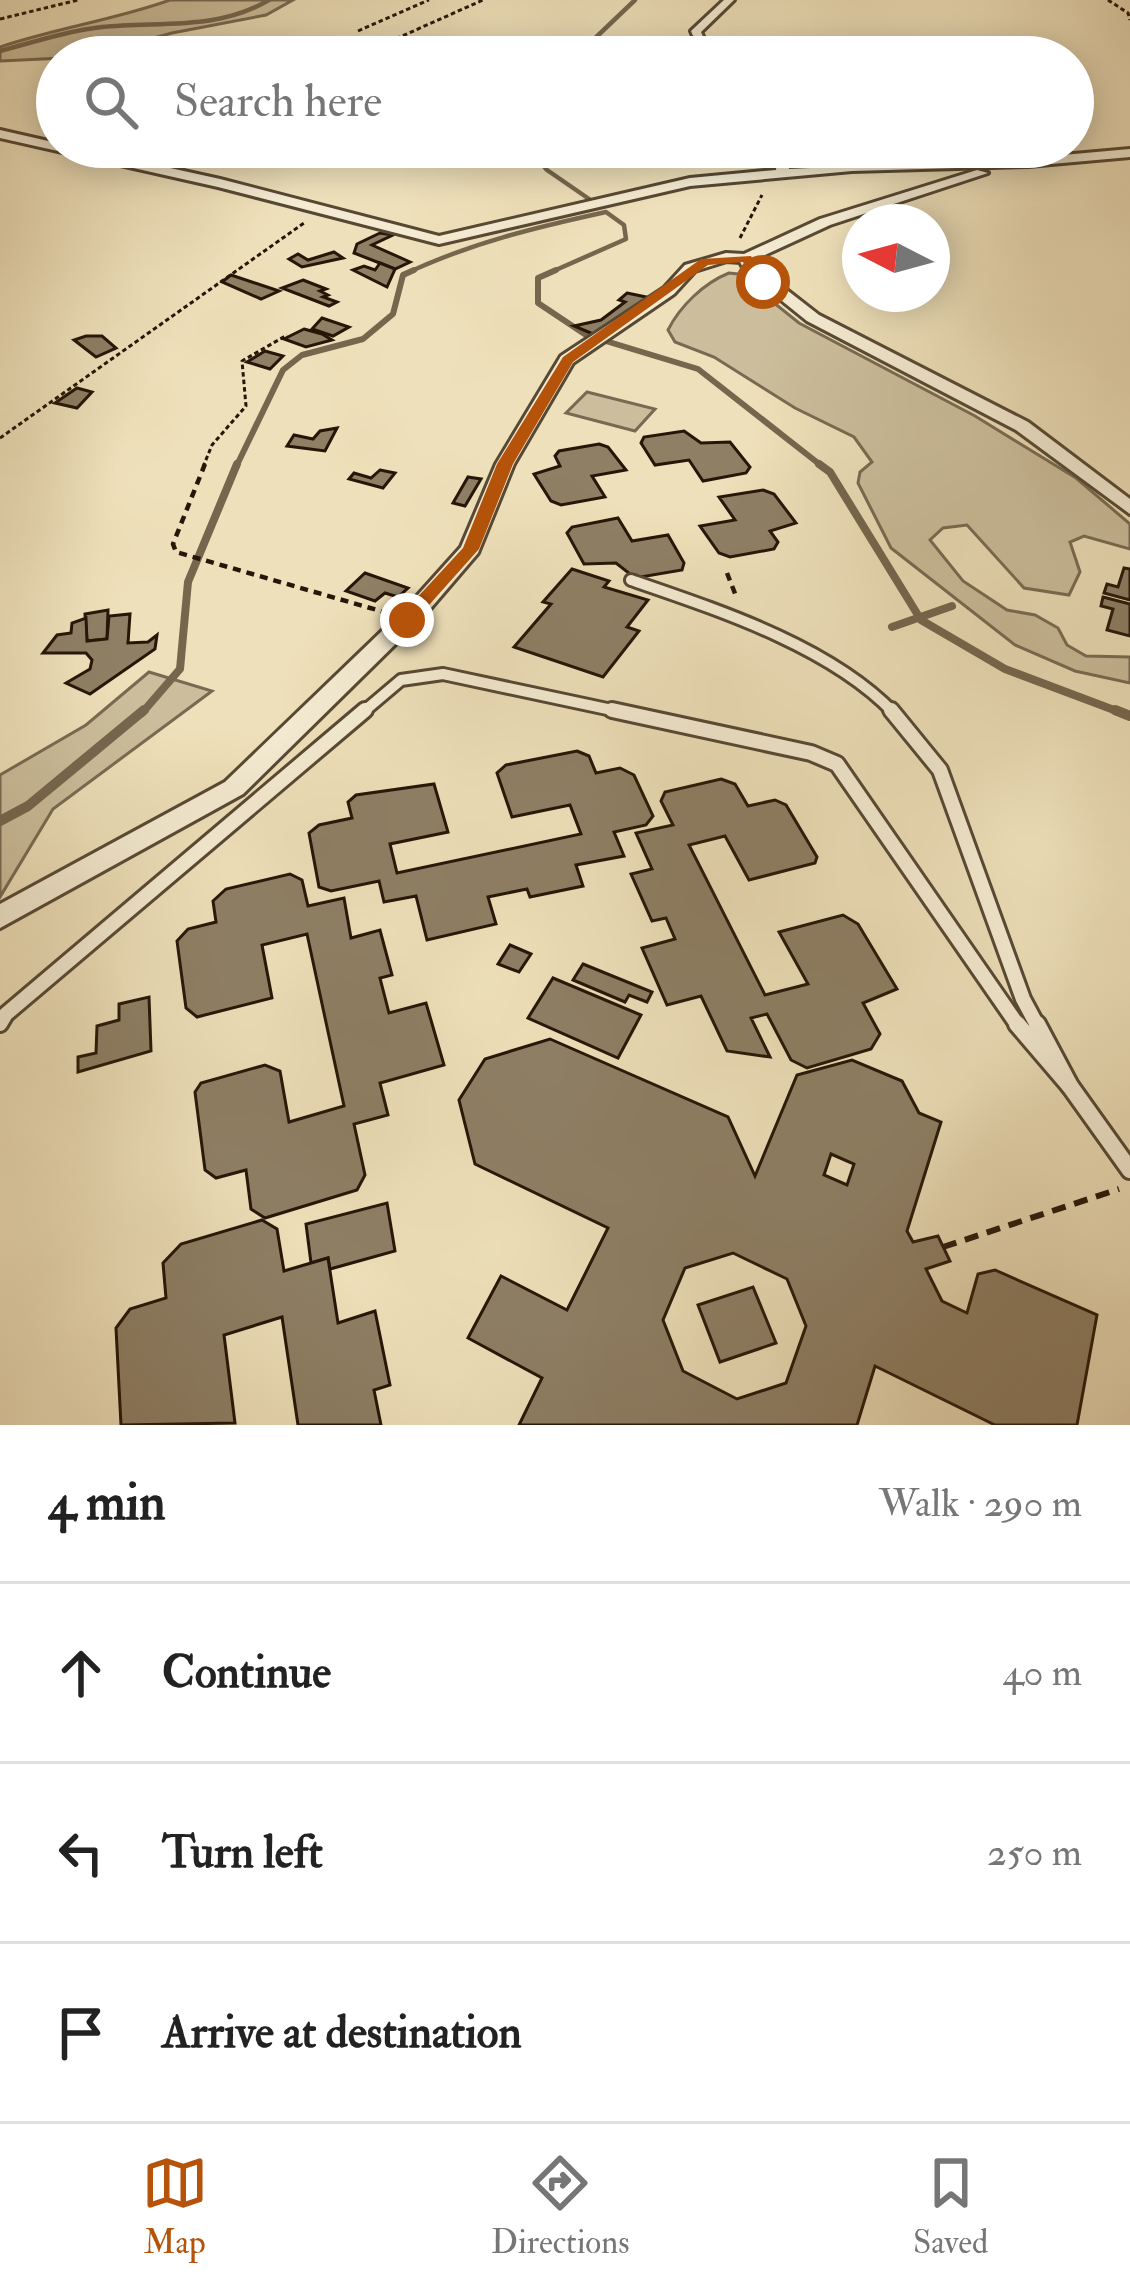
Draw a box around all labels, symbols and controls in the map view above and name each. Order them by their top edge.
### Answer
search box [36,36,1094,168]
icon: search [78,69,144,135]
text: Search here [174,74,382,130]
north arrow [842,204,950,312]
route start [736,255,790,309]
route end [380,593,434,647]
text: 4 min [48,1471,166,1535]
text: Walk · 290 m [879,1479,1082,1528]
icon: ahead [48,1640,114,1706]
text: Continue [162,1645,331,1701]
text: 40 m [1003,1648,1082,1697]
icon: left [48,1820,114,1886]
text: Turn left [162,1825,323,1881]
text: 250 m [987,1828,1082,1877]
icon: arrive [48,2000,114,2066]
text: Arrive at destination [162,2005,522,2061]
tab: Map [142,2150,208,2263]
tab: Directions [491,2150,630,2263]
tab: Saved [913,2150,988,2263]

